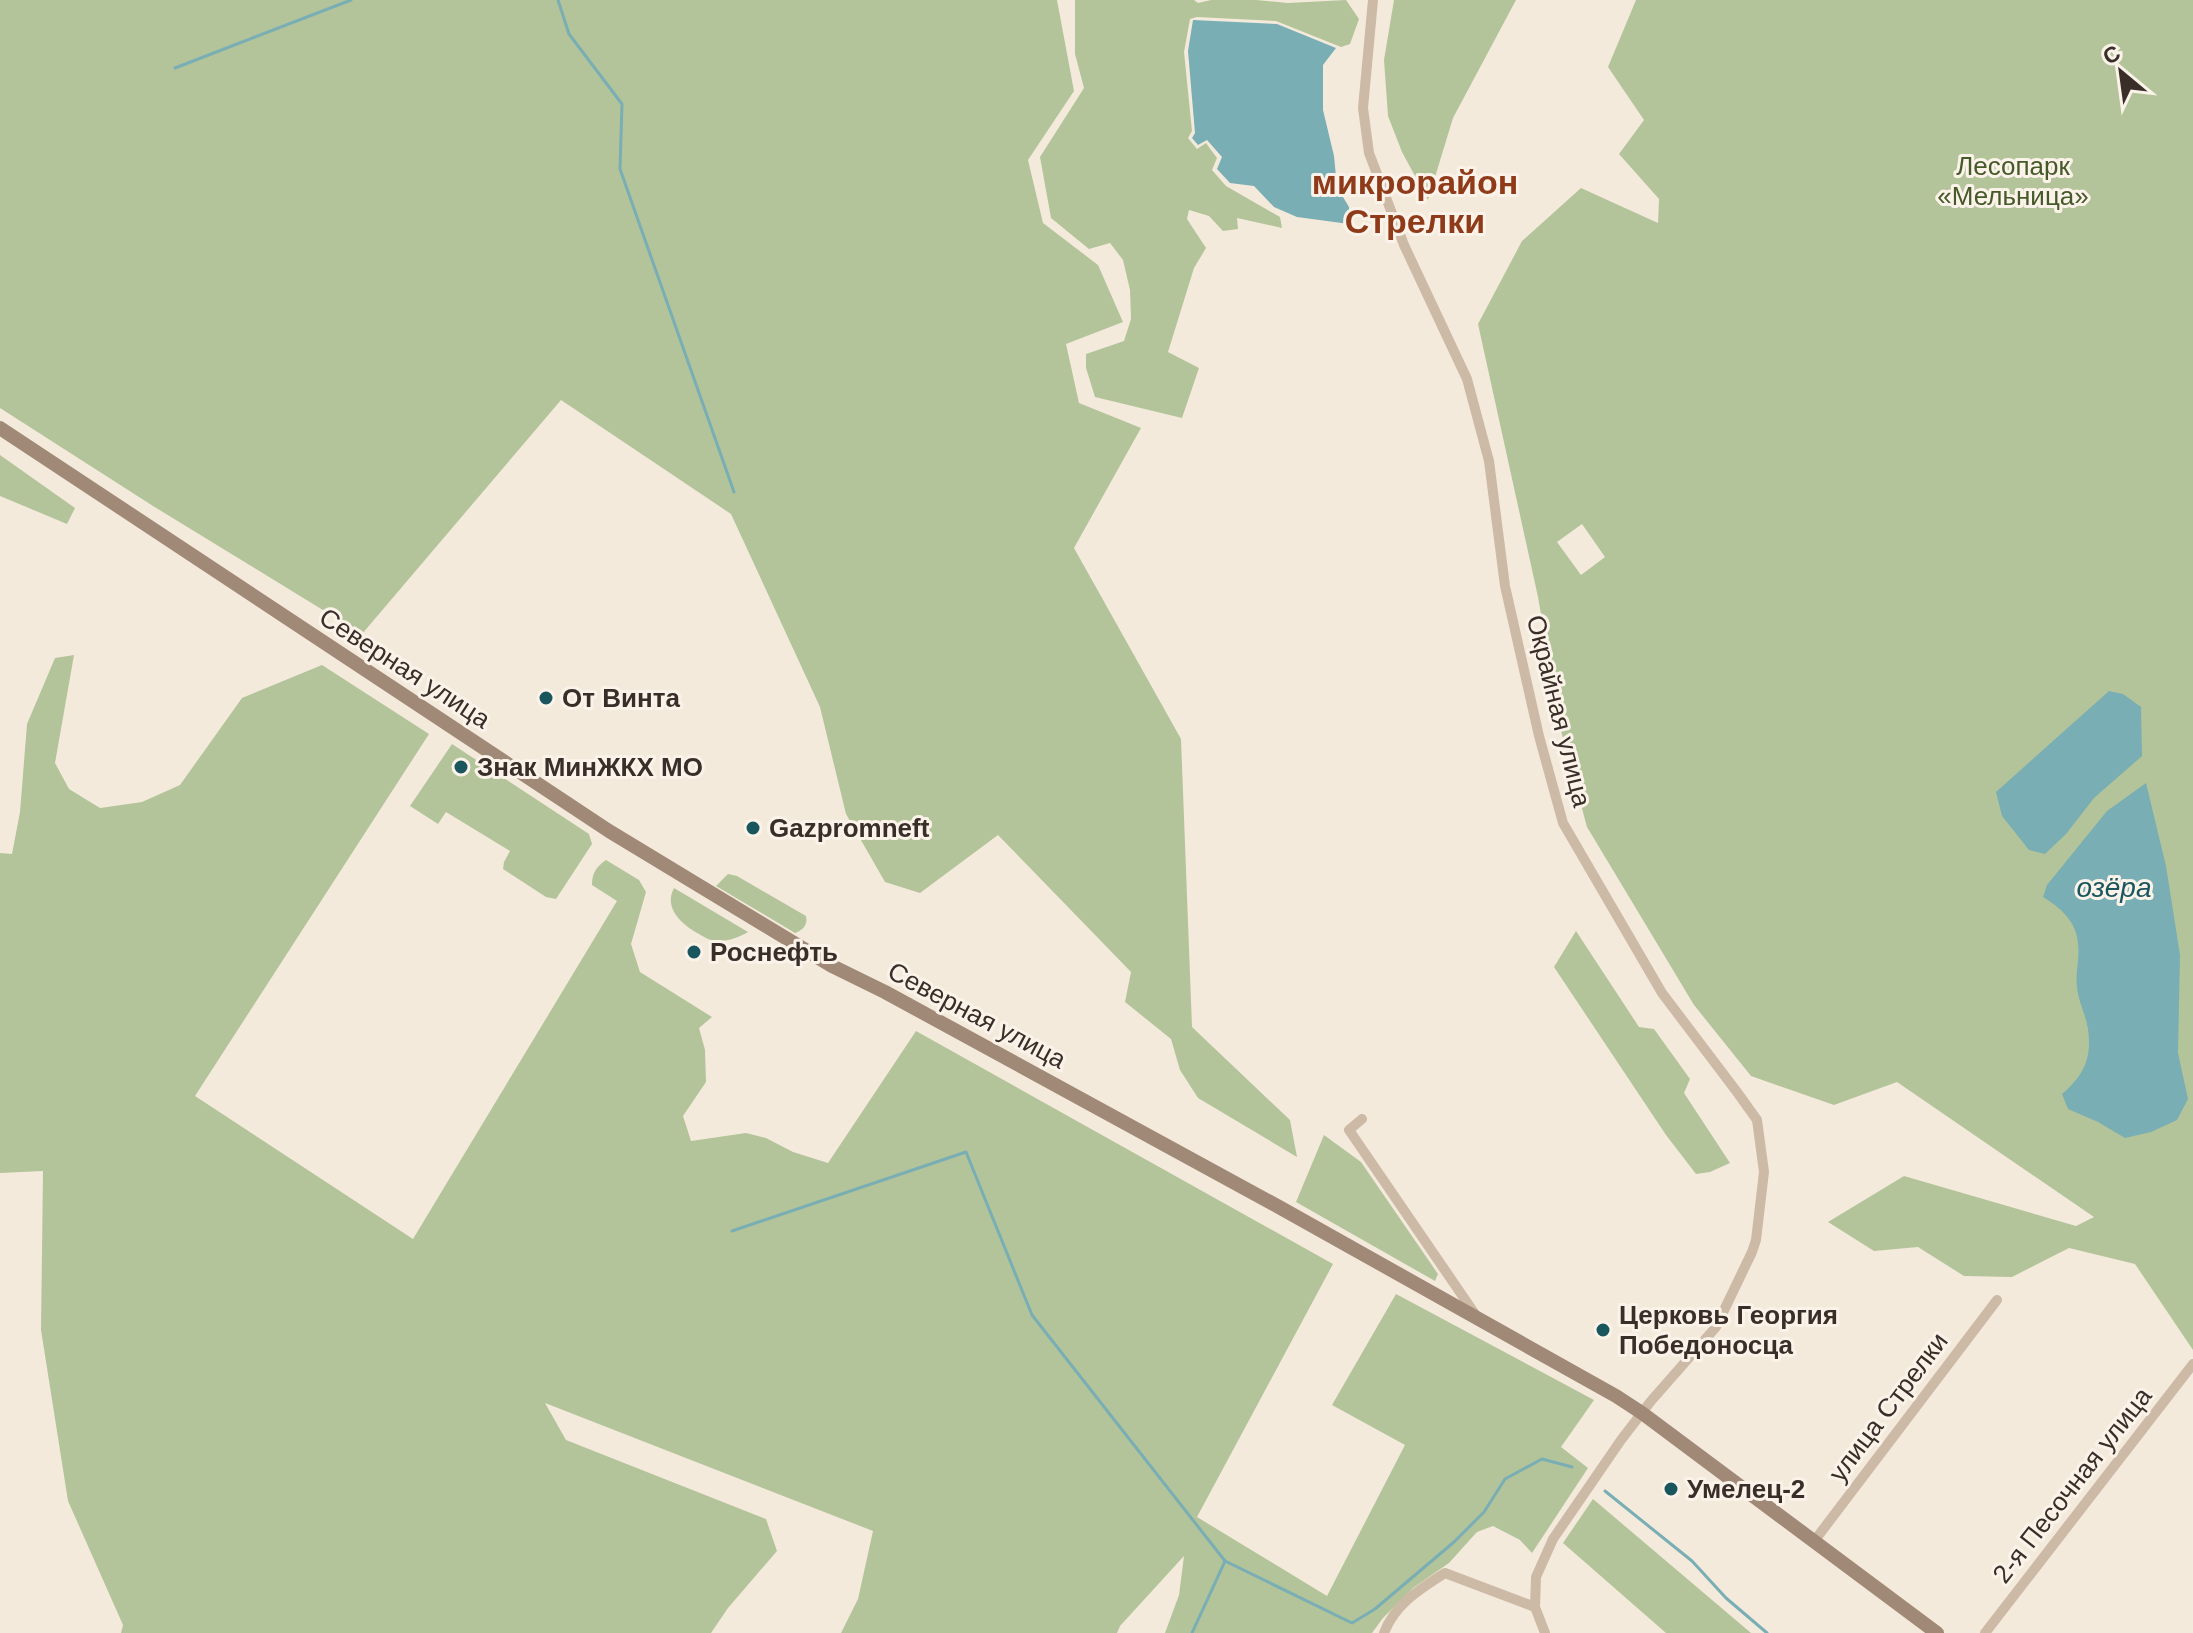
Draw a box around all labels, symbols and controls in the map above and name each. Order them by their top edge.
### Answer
north arrow [2081,32,2161,112]
text: С [2099,40,2125,70]
park label: Лесопарк «Мельница» [1937,151,2089,211]
district label: микрорайон Стрелки [1312,163,1518,240]
street label: Северная улица [314,602,496,735]
street label: Окрайная улица [1521,612,1597,811]
place label: От Винта [562,683,680,713]
marker: От Винта [537,689,555,707]
place label: Знак МинЖКХ МО [477,752,703,782]
marker: Знак МинЖКХ МО [452,758,470,776]
place label: Gazpromneft [769,813,930,843]
marker: Gazpromneft [744,819,762,837]
water label: озёра [2077,872,2152,903]
place label: Роснефть [710,937,838,967]
marker: Роснефть [685,943,703,961]
street label: Северная улица [883,955,1072,1075]
place label: Церковь Георгия Победоносца [1619,1300,1838,1360]
marker: Церковь Георгия Победоносца [1594,1321,1612,1339]
street label: улица Стрелки [1822,1327,1954,1487]
street label: 2-я Песочная улица [1986,1381,2158,1589]
place label: Умелец-2 [1687,1474,1805,1504]
marker: Умелец-2 [1662,1480,1680,1498]

